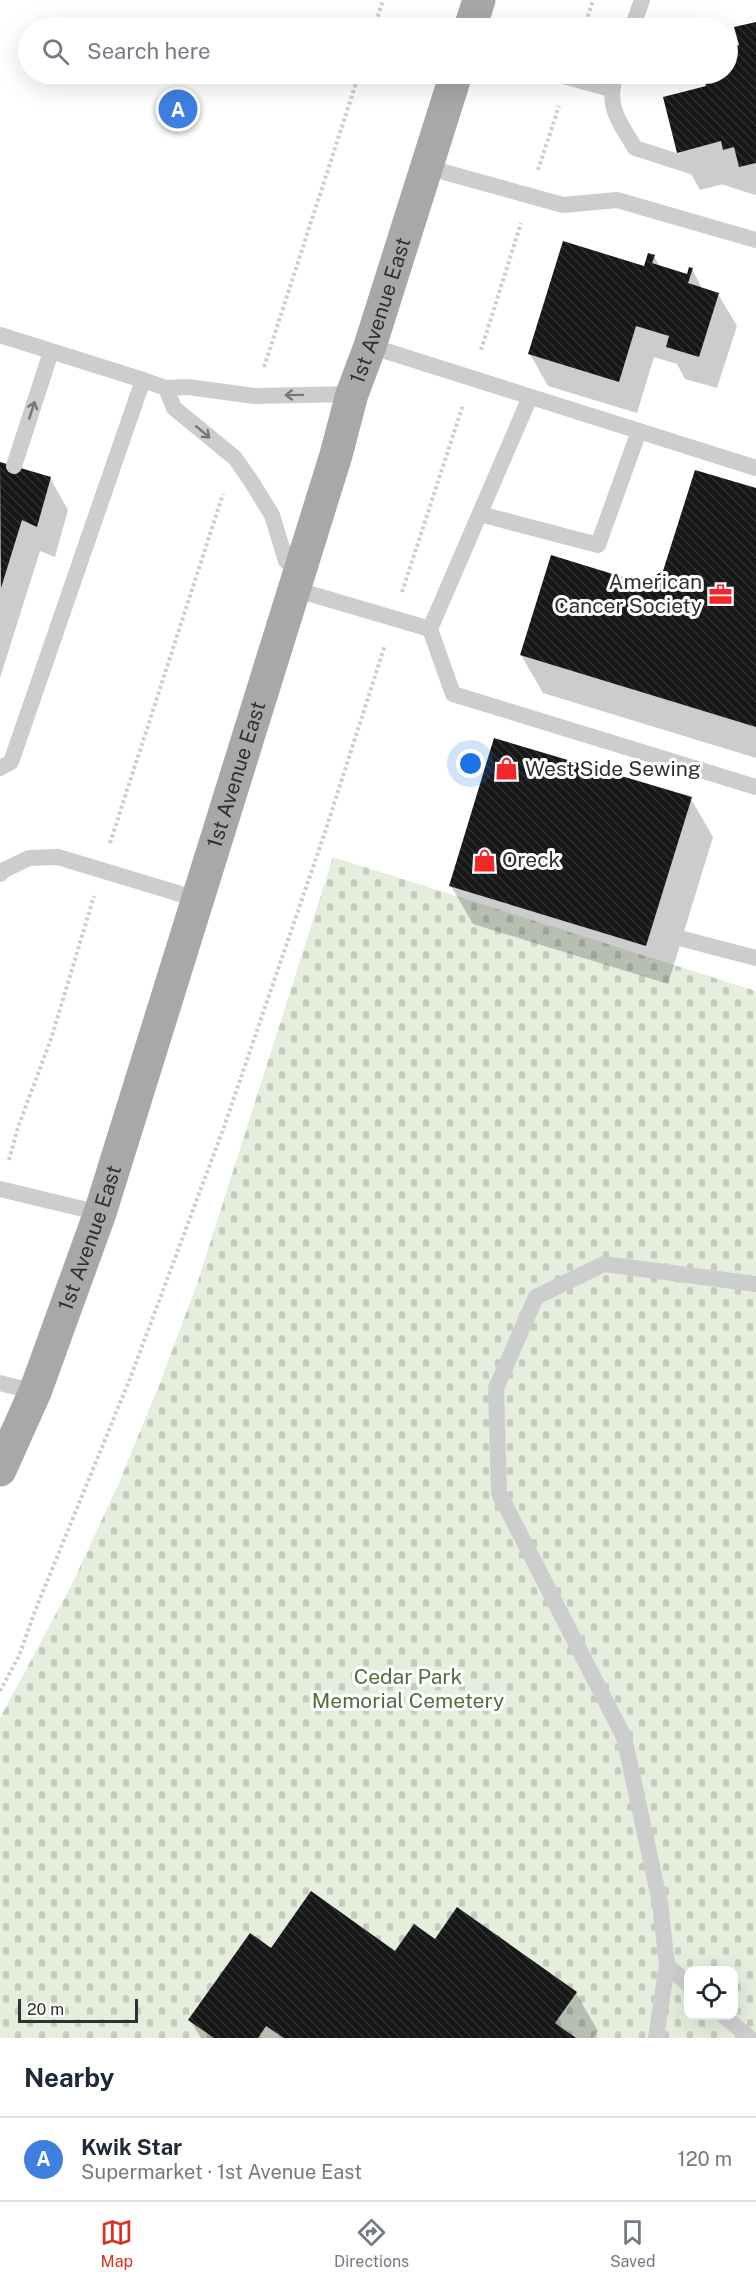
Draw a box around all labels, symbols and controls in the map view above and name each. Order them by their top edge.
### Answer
search box [18,18,738,84]
icon: search [39,35,72,68]
text: Search here [87,38,211,64]
pin: A [158,86,198,132]
street label: 1st Avenue East [344,234,416,387]
one-way arrow [284,390,304,401]
one-way arrow [27,401,38,420]
one-way arrow [195,425,211,438]
place label: American Cancer Society [554,569,702,618]
office icon: American Cancer Society [707,581,733,607]
street label: 1st Avenue East [201,698,271,851]
your location [456,749,485,778]
shop icon: West Side Sewing [494,756,520,782]
place label: West Side Sewing [525,756,701,781]
shop icon: Oreck [471,847,497,873]
place label: Oreck [502,847,560,872]
street label: 1st Avenue East [53,1162,126,1314]
park label: Cedar Park Memorial Cemetery [312,1664,504,1713]
map controls [684,1966,738,2020]
button: locate [684,1966,738,2020]
scale bar [18,1996,138,2024]
text: 20 m [27,2000,64,2019]
text: Nearby [24,2062,114,2093]
text: Kwik Star [81,2134,182,2160]
text: A [36,2147,51,2171]
text: 120 m [678,2147,732,2171]
text: Supermarket · 1st Avenue East [81,2160,362,2184]
tab: Map [100,2216,133,2271]
tab: Directions [334,2216,409,2271]
tab: Saved [610,2216,656,2271]

